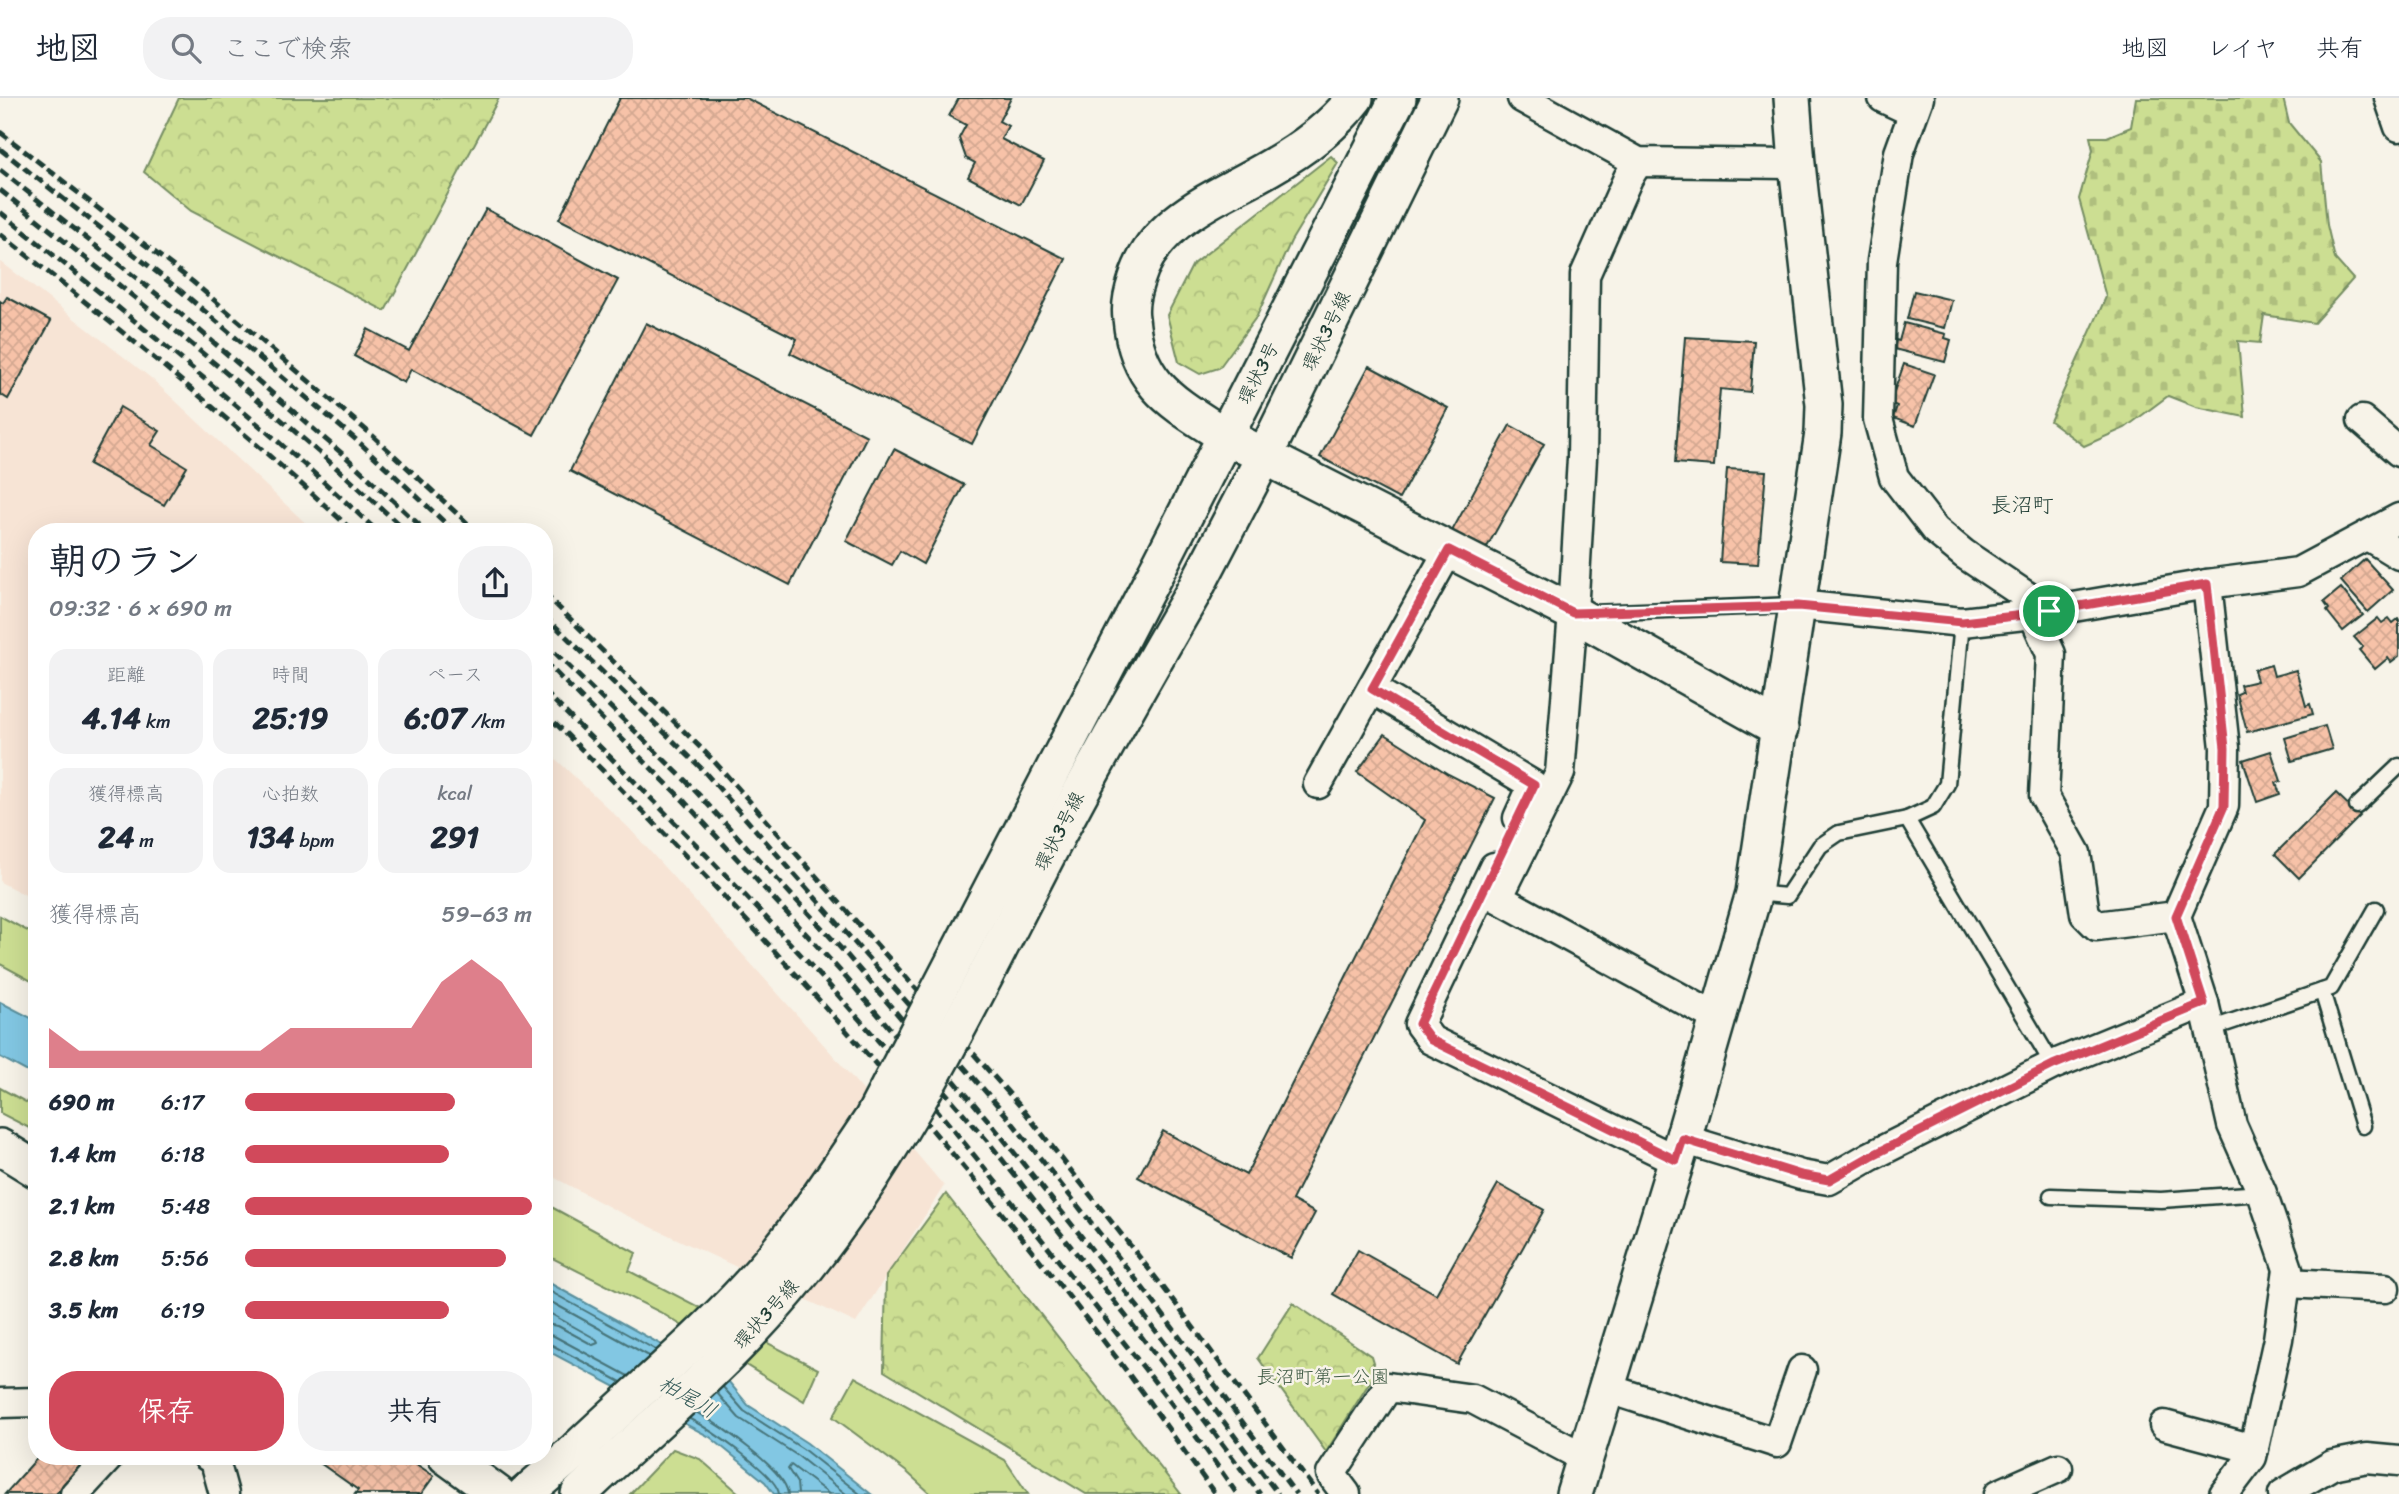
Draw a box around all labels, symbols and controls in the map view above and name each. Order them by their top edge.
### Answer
search box [143,17,633,80]
text: 地図 [35,19,101,77]
text: ここで検索 [223,25,353,71]
text: 地図 [2121,27,2169,69]
text: レイヤ [2207,27,2278,69]
text: 共有 [2316,27,2364,69]
icon: search [167,29,205,67]
street label: 環状3号線 [1292,285,1360,377]
street label: 環状3号 [1228,335,1288,411]
district label: 長沼町 [1991,486,2054,524]
text: 朝のラン [49,528,201,595]
button: share [458,546,532,620]
pin [2019,581,2079,641]
text: 09:32 · 6 × 690 m [49,588,232,629]
icon: arrive [2030,592,2068,630]
text: 距離 [107,658,145,691]
text: 時間 [271,658,310,691]
text: ペース [427,658,483,691]
text: 4.14 [82,691,141,745]
text: 25:19 [252,691,328,745]
text: 6:07 [404,691,466,745]
text: km [141,705,171,738]
text: /km [466,705,505,738]
text: 獲得標高 [88,777,164,810]
text: 心拍数 [262,777,319,810]
text: kcal [438,777,472,810]
street label: 環状3号線 [1025,785,1093,877]
text: 24 [98,810,134,864]
text: 134 [246,810,295,864]
text: 291 [431,810,479,864]
text: m [134,824,154,857]
text: bpm [295,824,335,857]
text: 獲得標高 [49,894,141,935]
text: 59–63 m [441,894,532,935]
text: 690 m [49,1082,114,1123]
text: 6:17 [161,1082,204,1123]
text: 1.4 km [49,1134,116,1175]
text: 6:18 [161,1134,205,1175]
text: 2.1 km [49,1186,115,1227]
text: 5:48 [161,1186,210,1227]
text: 2.8 km [49,1238,119,1279]
text: 5:56 [161,1238,209,1279]
street label: 環状3号線 [725,1271,807,1357]
text: 3.5 km [49,1290,118,1331]
text: 6:19 [161,1290,205,1331]
park label: 長沼町第一公園 [1256,1360,1390,1393]
water label: 柏尾川 [651,1365,725,1429]
button: 保存 [49,1371,284,1451]
button: 共有 [298,1371,532,1451]

